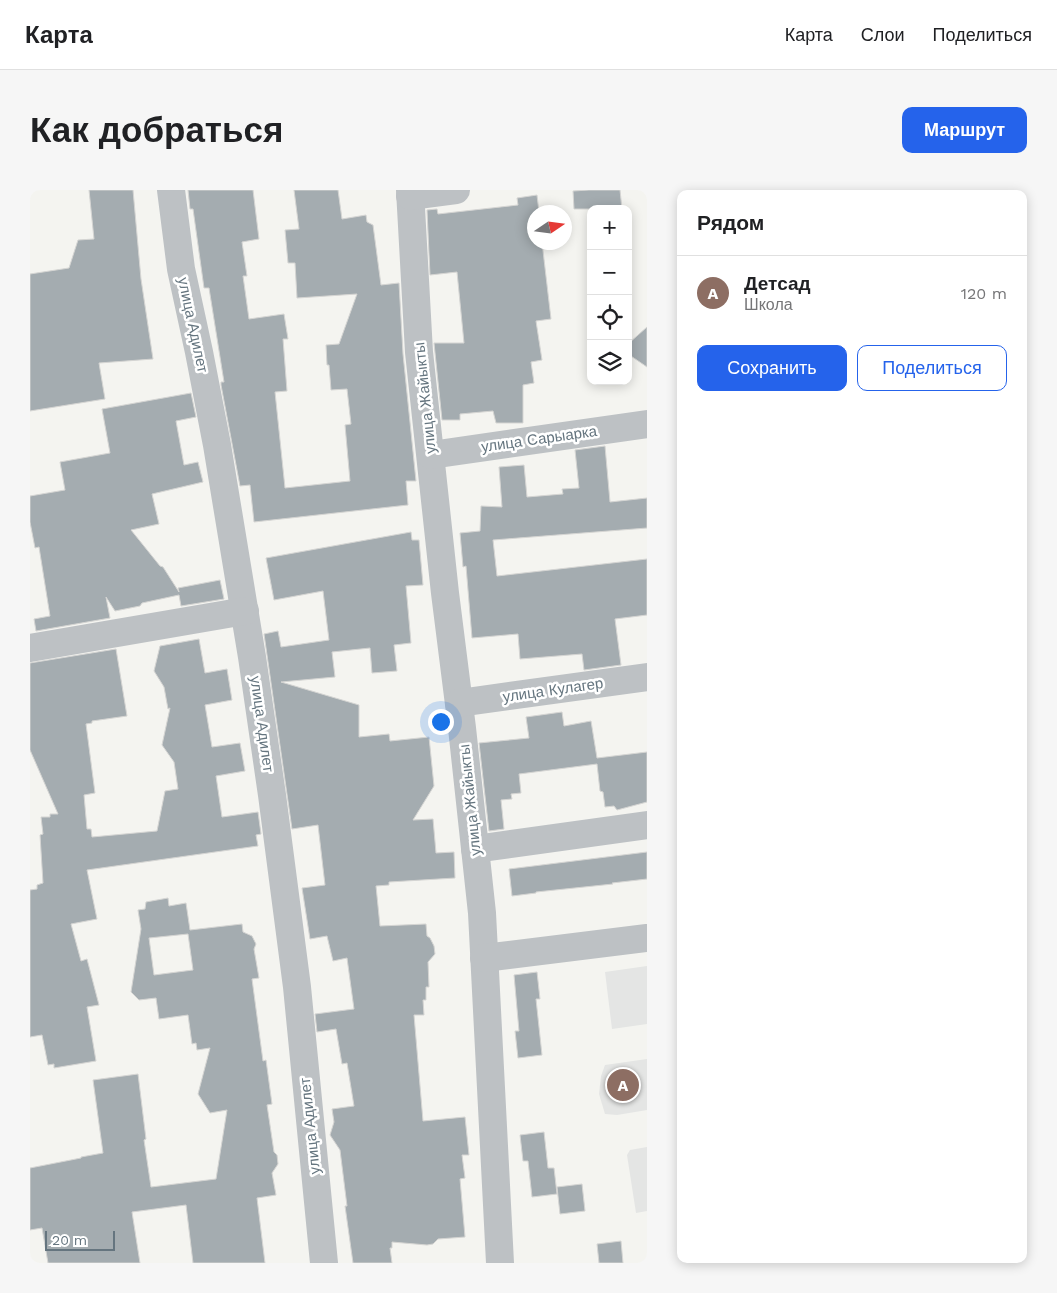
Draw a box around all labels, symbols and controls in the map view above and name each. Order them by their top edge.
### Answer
text: Карта [25,21,93,49]
text: Карта [785,24,833,45]
text: Слои [861,24,905,45]
text: Поделиться [933,24,1032,45]
button: Маршрут [902,107,1027,153]
text: Как добраться [30,109,283,151]
north arrow [527,205,572,250]
map controls [587,205,632,385]
button: + [587,205,632,250]
text: Рядом [697,210,764,235]
button: − [587,250,632,295]
text: Детсад [744,272,811,295]
street label: улица Адилет [174,276,212,374]
text: A [708,284,718,303]
text: 120 m [961,284,1007,303]
button: locate [587,295,632,340]
text: Школа [744,295,793,314]
button: layers [587,340,632,385]
street label: улица Жайыкты [410,341,440,455]
button: Сохранить [697,345,847,391]
button: Поделиться [857,345,1007,391]
street label: улица Сарыарка [480,422,599,456]
street label: улица Кулагер [502,674,604,706]
street label: улица Адилет [246,675,278,773]
your location [428,709,454,735]
street label: улица Жайыкты [455,743,485,857]
pin: A [607,1066,639,1104]
street label: улица Адилет [296,1077,324,1175]
scale bar [45,1228,115,1251]
text: 20 m [52,1232,87,1248]

